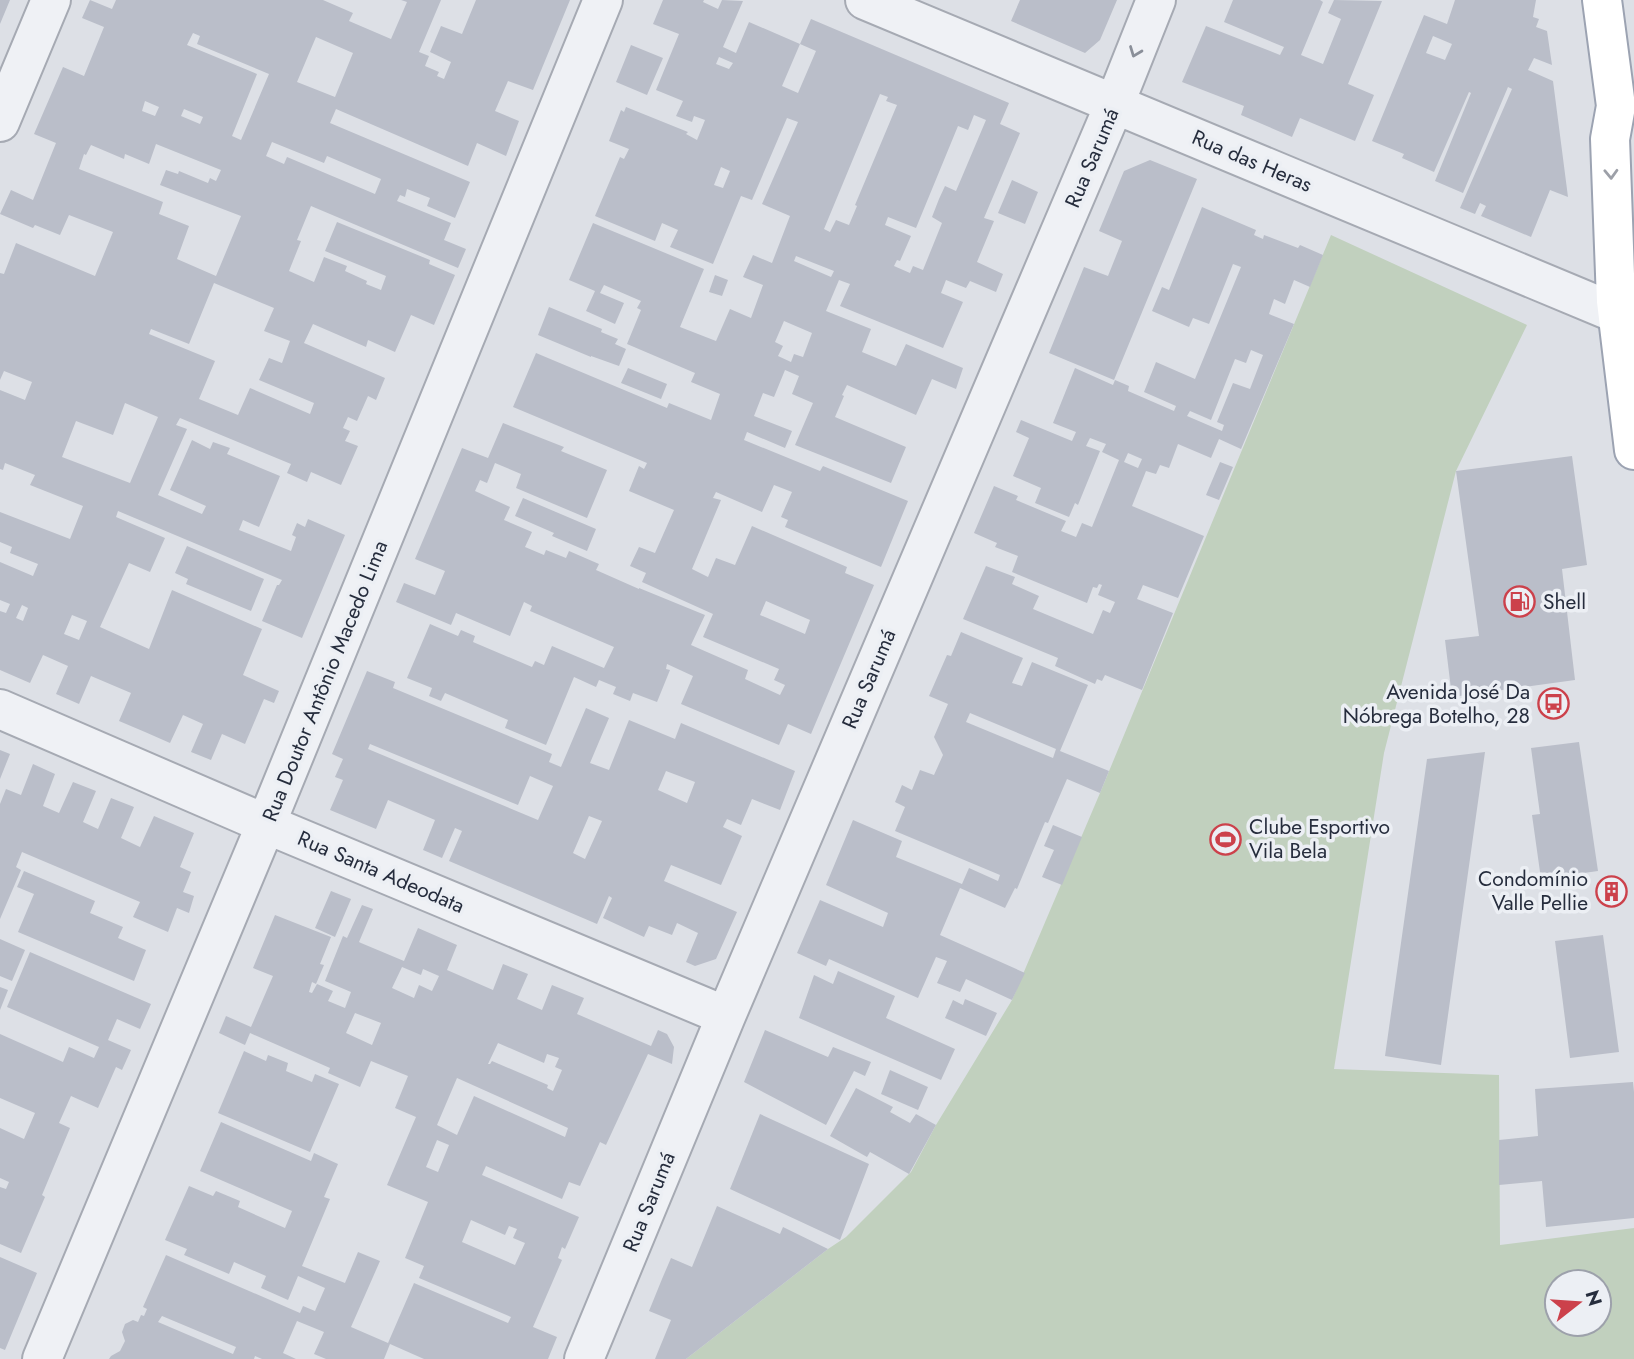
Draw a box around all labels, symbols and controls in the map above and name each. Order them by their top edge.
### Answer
one-way arrow [1130,45,1144,57]
street label: Rua Sarumá [1058,104,1126,212]
street label: Rua das Heras [1187,122,1317,200]
one-way arrow [1604,169,1619,180]
street label: Rua Doutor Antônio Macedo Lima [255,536,395,826]
fuel station icon: Shell [1503,585,1537,619]
place label: Shell [1543,587,1586,617]
street label: Rua Sarumá [835,625,903,733]
place label: Avenida José Da Nóbrega Botelho, 28 [1343,677,1530,731]
bus stop icon: Avenida José Da Nóbrega Botelho, 28 [1536,687,1570,721]
place label: Clube Esportivo Vila Bela [1249,812,1390,866]
sports icon: Clube Esportivo Vila Bela [1209,822,1243,856]
street label: Rua Santa Adeodata [293,823,469,921]
place label: Condomínio Valle Pellie [1478,864,1588,918]
building icon: Condomínio Valle Pellie [1594,874,1628,908]
street label: Rua Sarumá [615,1147,683,1257]
north arrow [1543,1268,1613,1338]
text: N [1579,1287,1609,1309]

